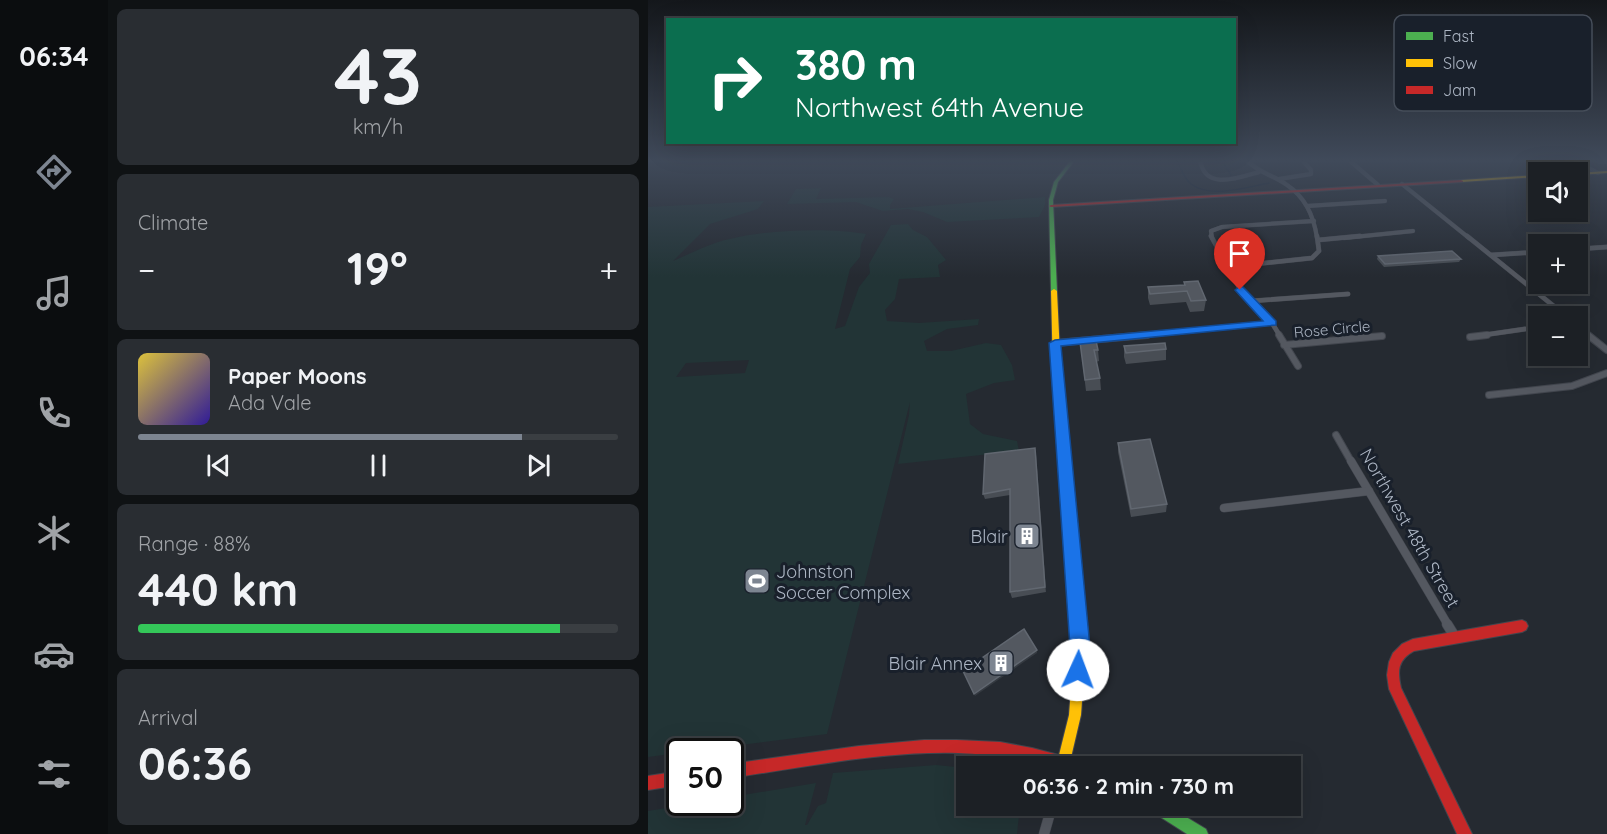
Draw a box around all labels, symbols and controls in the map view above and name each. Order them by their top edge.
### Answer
legend [1394,15,1592,111]
text: 43 [334,26,422,124]
text: Fast [1443,26,1474,46]
text: 380 m [795,38,917,91]
text: 06:34 [19,39,89,73]
icon: right [696,42,774,120]
text: Slow [1443,53,1477,73]
text: Jam [1443,80,1476,100]
text: Northwest 64th Avenue [795,90,1084,124]
text: km/h [353,114,403,139]
icon: directions [33,151,75,193]
map controls [1528,162,1588,366]
button: sound [1528,162,1588,222]
text: Climate [138,210,208,235]
pin [1214,228,1265,290]
button: + [1528,234,1588,294]
icon: arrive [1223,237,1256,270]
text: 19° [347,240,408,296]
text: − [138,249,155,290]
text: + [599,249,618,290]
icon: music [33,272,75,314]
button: − [1528,306,1588,366]
street label: Rose Circle [1293,316,1371,342]
text: Paper Moons [228,362,367,390]
text: Ada Vale [228,390,312,415]
icon: phone [33,392,75,434]
street label: Northwest 48th Street [1355,444,1465,612]
icon: previous [202,449,235,482]
icon: pause [362,449,395,482]
icon: next [522,449,555,482]
icon: climate [33,512,75,554]
building icon: Blair [1012,521,1042,551]
place label: Blair [971,525,1008,548]
text: Range · 88% [138,531,250,556]
place label: Johnston Soccer Complex [776,560,911,604]
text: 440 km [138,561,298,617]
sports icon: Johnston Soccer Complex [742,566,772,596]
icon: car [33,633,75,675]
position arrow [1046,638,1110,702]
building icon: Blair Annex [986,648,1016,678]
place label: Blair Annex [888,652,982,675]
text: Arrival [138,705,198,730]
text: 06:36 [138,735,252,791]
speed limit sign: 50 [666,738,744,816]
icon: filters [33,753,75,795]
text: 06:36 · 2 min · 730 m [1023,772,1234,800]

